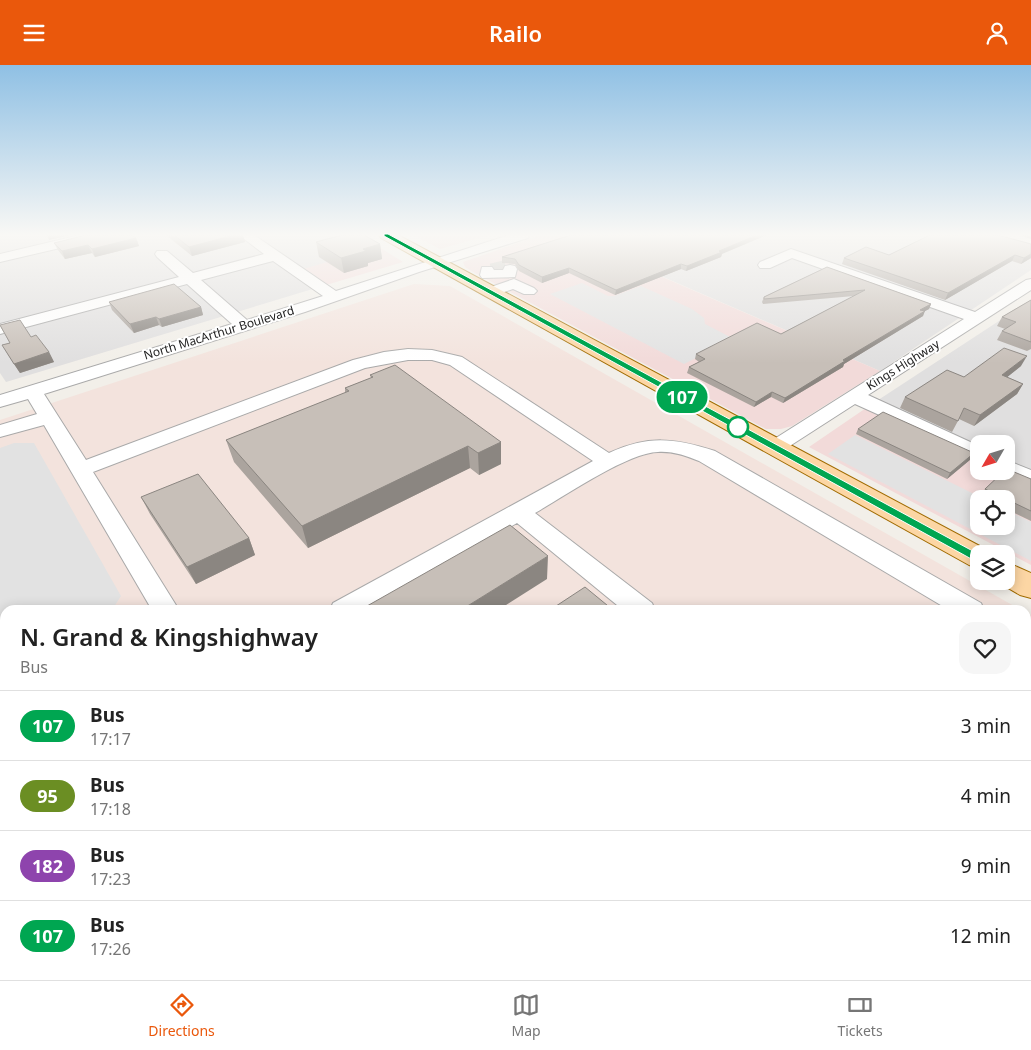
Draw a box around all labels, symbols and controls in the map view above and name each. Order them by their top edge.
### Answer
text: Railo [489,18,542,48]
icon: menu [20,19,48,47]
icon: person [983,19,1011,47]
street label: North MacArthur Boulevard [142,302,296,364]
street label: Kings Highway [863,335,943,394]
line badge: 107 [653,381,711,413]
text: 107 [667,385,697,409]
unlabelled marker [727,416,749,438]
north arrow [970,435,1015,480]
map controls [970,435,1015,590]
button: locate [970,490,1015,535]
button: layers [970,545,1015,590]
text: N. Grand & Kingshighway [20,620,318,653]
button: heart [959,622,1011,674]
text: Bus [20,656,48,678]
text: Bus [90,702,125,728]
text: 3 min [961,713,1011,739]
text: 107 [32,714,63,738]
text: 17:17 [90,728,131,750]
text: Bus [90,772,125,798]
text: 4 min [961,783,1011,809]
text: 95 [37,784,58,808]
text: 17:18 [90,798,131,820]
text: Bus [90,842,125,868]
text: 9 min [961,853,1011,879]
text: 182 [32,854,63,878]
text: 17:23 [90,868,131,890]
text: Bus [90,912,125,938]
text: 12 min [950,923,1011,949]
text: 107 [32,924,63,948]
text: 17:26 [90,938,131,960]
tab: Directions [148,991,215,1040]
tab: Map [512,991,541,1040]
tab: Tickets [837,991,883,1040]

